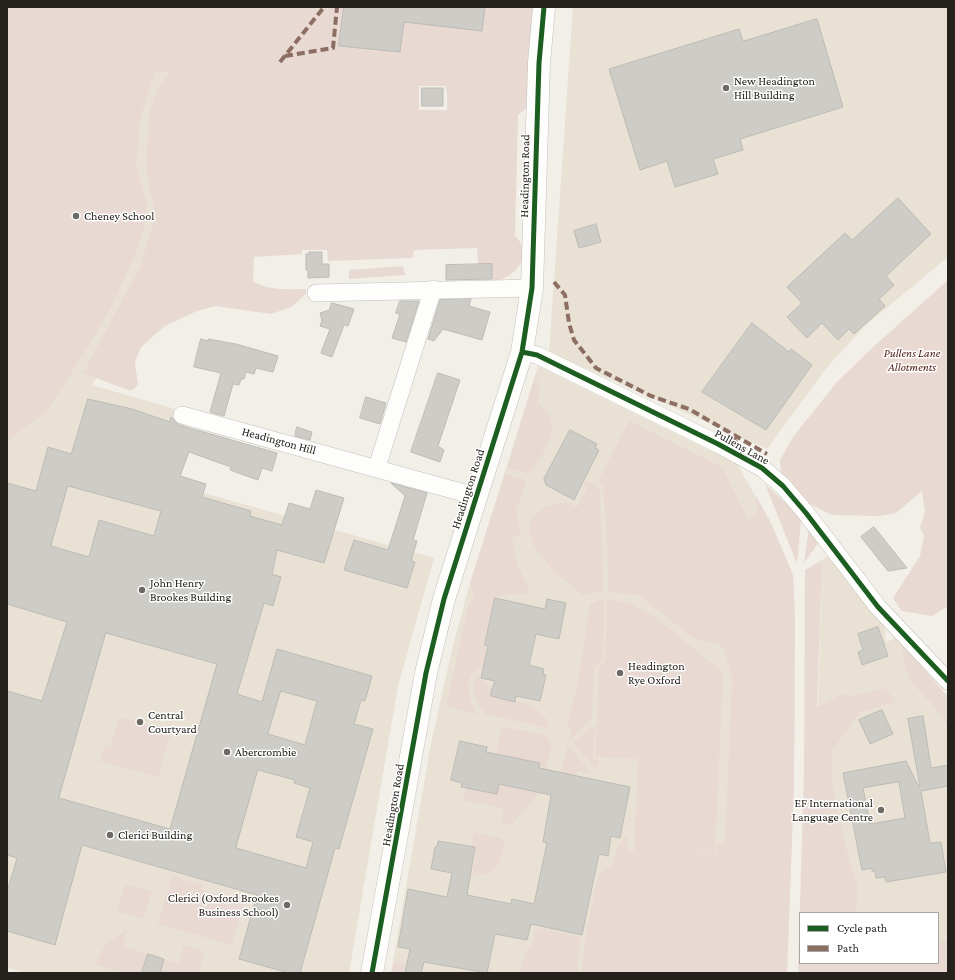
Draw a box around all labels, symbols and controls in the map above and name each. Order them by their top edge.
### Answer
place label: New Headington Hill Building [734,74,815,102]
marker: New Headington Hill Building [721,83,731,93]
street label: Headington Road [517,134,533,218]
place label: Cheney School [84,209,154,223]
marker: Cheney School [71,211,81,221]
park label: Pullens Lane Allotments [884,346,940,374]
street label: Headington Hill [240,424,318,458]
street label: Pullens Lane [712,426,772,468]
street label: Headington Road [448,447,488,531]
place label: John Henry Brookes Building [150,576,231,604]
marker: John Henry Brookes Building [137,585,147,595]
place label: Headington Rye Oxford [628,659,685,687]
marker: Headington Rye Oxford [615,668,625,678]
place label: Central Courtyard [148,708,197,736]
marker: Central Courtyard [135,717,145,727]
place label: Abercrombie [235,745,296,759]
marker: Abercrombie [222,747,232,757]
street label: Headington Road [379,763,407,847]
place label: EF International Language Centre [792,796,873,824]
marker: EF International Language Centre [876,805,886,815]
place label: Clerici Building [118,828,192,842]
marker: Clerici Building [105,830,115,840]
place label: Clerici (Oxford Brookes Business School) [168,891,279,919]
marker: Clerici (Oxford Brookes Business School) [282,900,292,910]
legend [799,912,939,964]
text: Cycle path [837,921,887,935]
text: Path [837,941,859,955]

